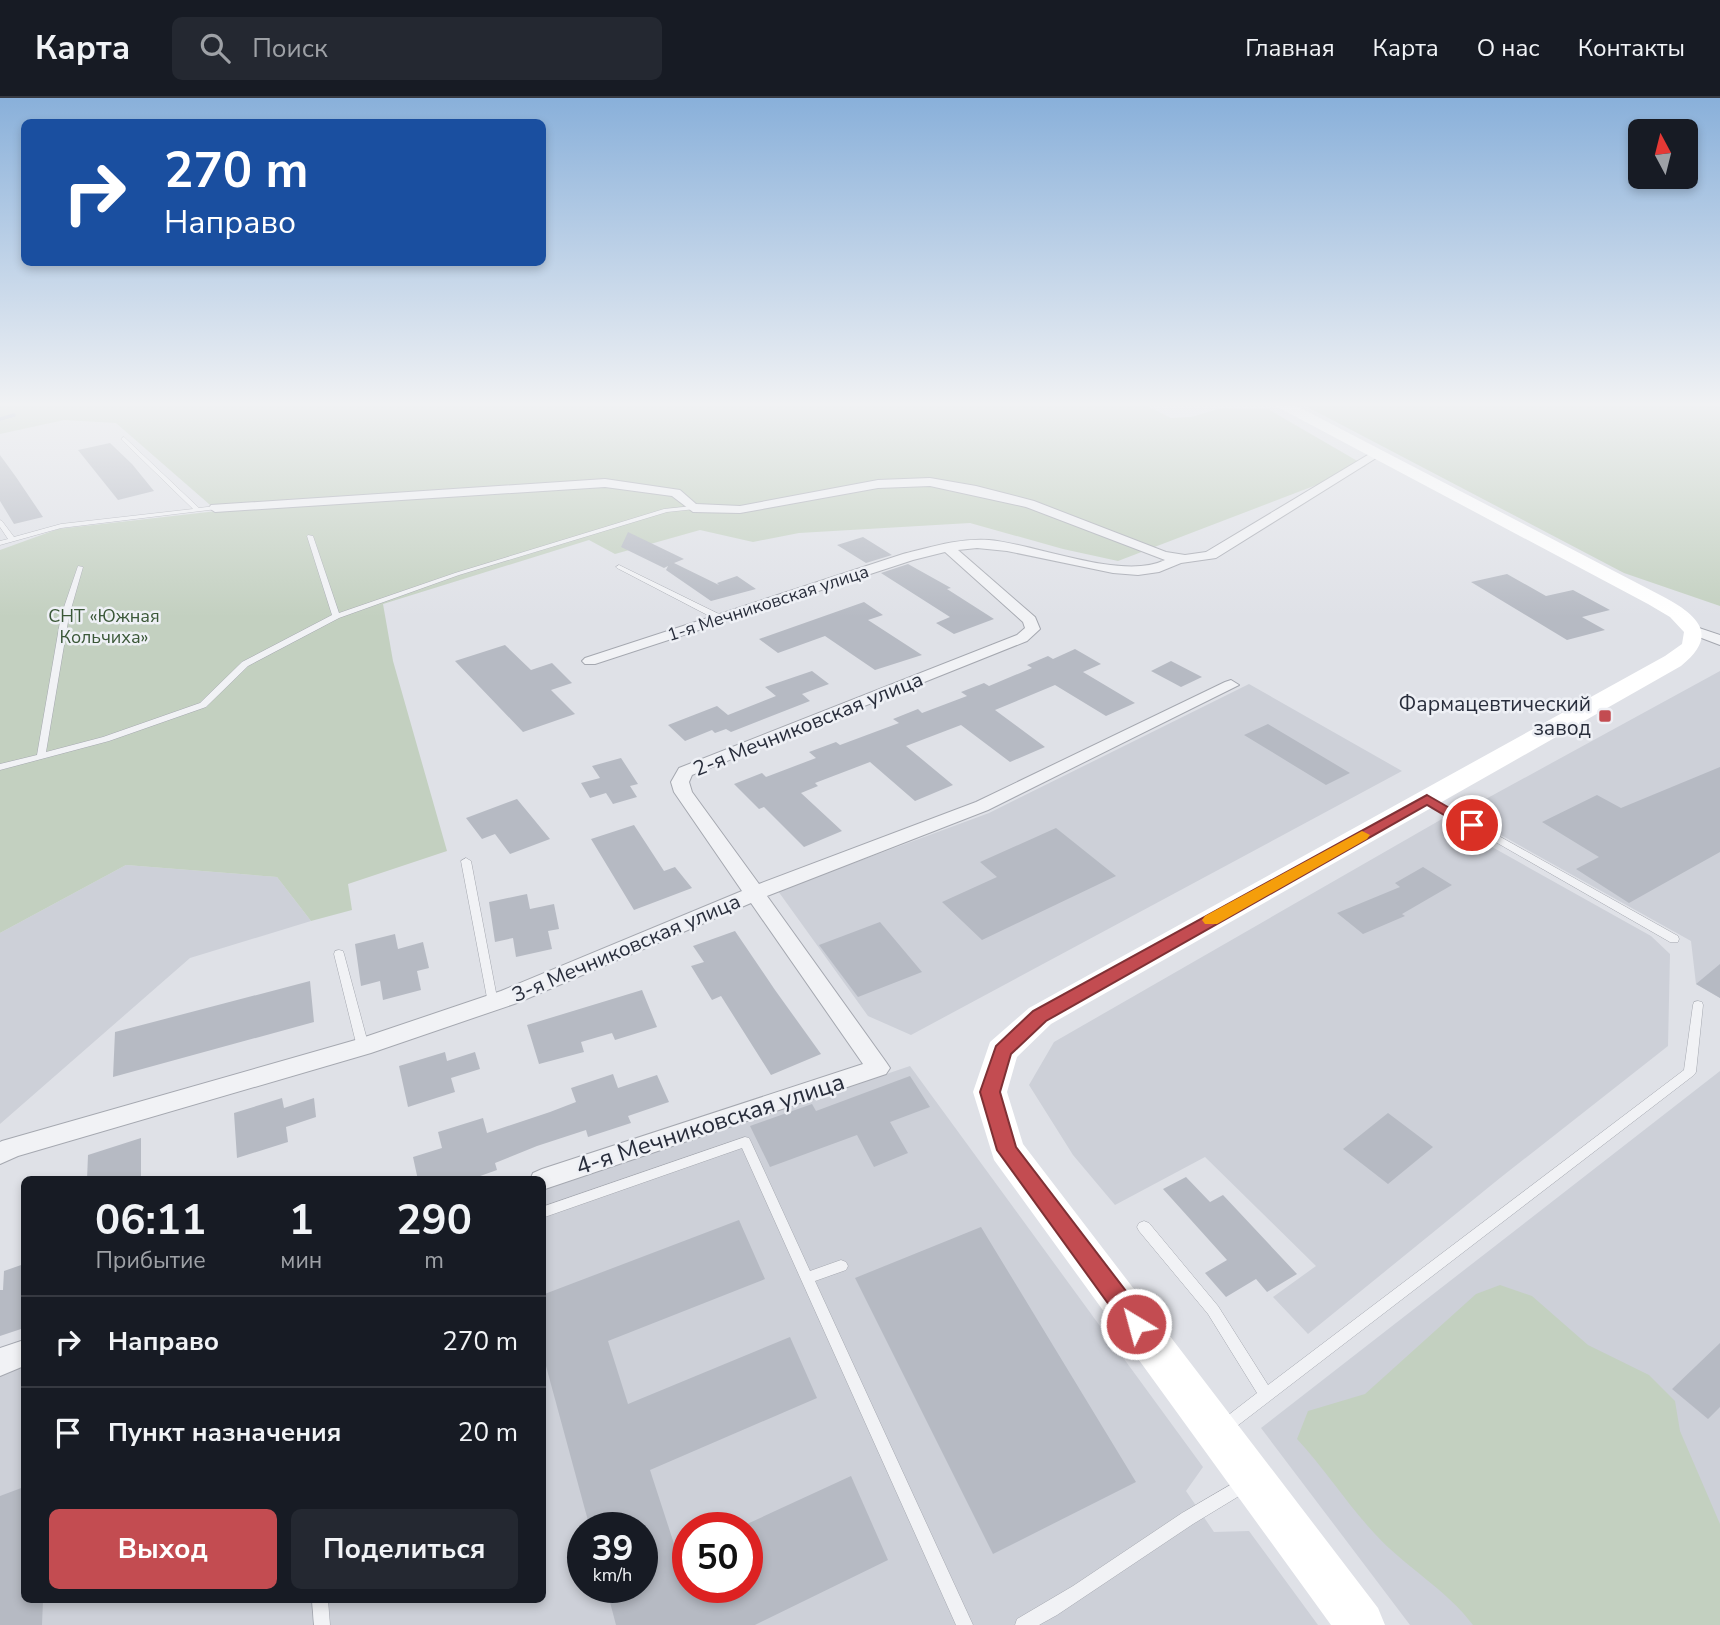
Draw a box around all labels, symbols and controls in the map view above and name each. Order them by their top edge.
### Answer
search box [172,17,662,80]
text: Карта [35,26,130,71]
icon: search [196,29,234,67]
text: Поиск [252,31,328,66]
text: Главная [1245,32,1335,64]
text: Карта [1373,32,1439,64]
text: О нас [1477,32,1540,64]
text: Контакты [1578,32,1685,64]
north arrow [1628,119,1698,189]
map controls [1628,119,1698,189]
text: 270 m [164,137,308,204]
icon: right [49,147,140,238]
text: Направо [164,201,296,244]
street label: 1-я Мечниковская улица [664,559,872,647]
park label: СНТ «Южная Кольчиха» [48,604,160,649]
street label: 2-я Мечниковская улица [689,665,927,783]
place label: Фармацевтический завод [1399,690,1591,742]
marker: Фармацевтический завод [1597,708,1613,724]
pin [1442,795,1502,855]
icon: arrive [1453,806,1491,844]
street label: 3-я Мечниковская улица [507,887,745,1009]
street label: 4-я Мечниковская улица [571,1065,849,1183]
text: 06:11 [95,1192,206,1249]
text: 1 [289,1192,314,1249]
text: 290 [396,1192,472,1249]
text: Прибытие [95,1245,206,1276]
text: мин [280,1245,322,1276]
text: m [424,1245,444,1276]
position arrow [1099,1287,1173,1361]
icon: right [49,1323,87,1361]
text: Направо [108,1324,219,1359]
text: 270 m [442,1324,518,1359]
icon: arrive [49,1414,87,1452]
text: Пункт назначения [108,1415,341,1450]
text: 20 m [458,1415,518,1450]
button: Выход [49,1509,277,1589]
button: Поделиться [291,1509,518,1589]
speed limit sign: 50 [672,1512,763,1603]
text: 39 [591,1525,634,1572]
text: km/h [593,1563,632,1587]

